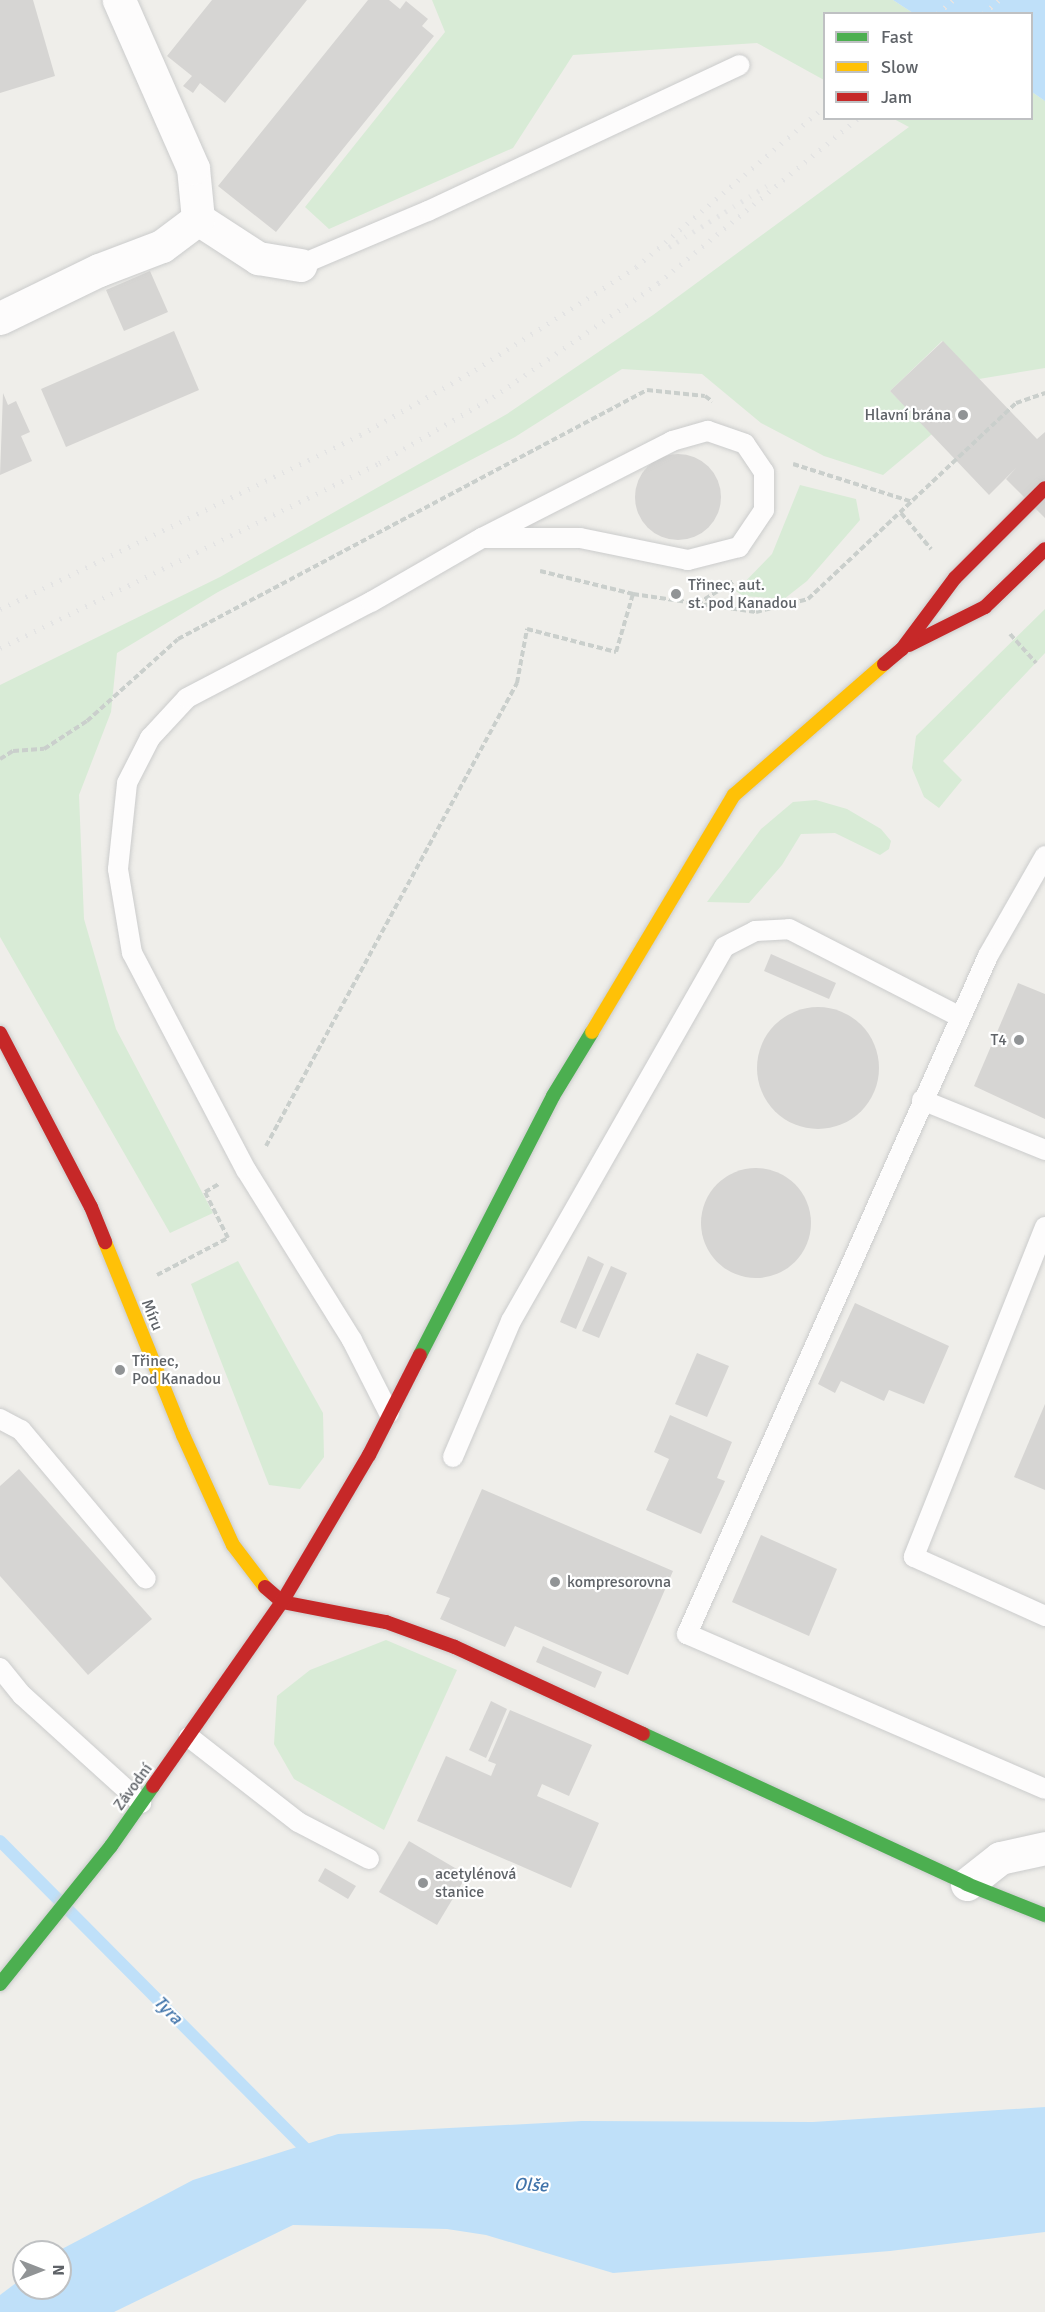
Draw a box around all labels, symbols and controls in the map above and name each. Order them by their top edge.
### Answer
legend [823,12,1033,120]
text: Fast [881,26,913,48]
text: Slow [881,56,918,78]
text: Jam [881,86,912,108]
place label: Hlavní brána [865,405,951,425]
marker: Hlavní brána [956,408,970,422]
place label: Třinec, aut. st. pod Kanadou [688,575,797,613]
marker: Třinec, aut. st. pod Kanadou [669,587,683,601]
place label: T4 [990,1030,1007,1050]
marker: T4 [1012,1033,1026,1047]
street label: Míru [137,1297,167,1333]
place label: Třinec, Pod Kanadou [132,1351,221,1389]
marker: Třinec, Pod Kanadou [113,1363,127,1377]
place label: kompresorovna [567,1572,671,1592]
marker: kompresorovna [548,1575,562,1589]
street label: Závodní [110,1760,156,1814]
place label: acetylénová stanice [435,1864,516,1902]
marker: acetylénová stanice [416,1876,430,1890]
water label: Tyra [149,1991,187,2029]
water label: Olše [514,2174,548,2196]
north arrow [12,2240,72,2300]
text: N [48,2264,68,2276]

